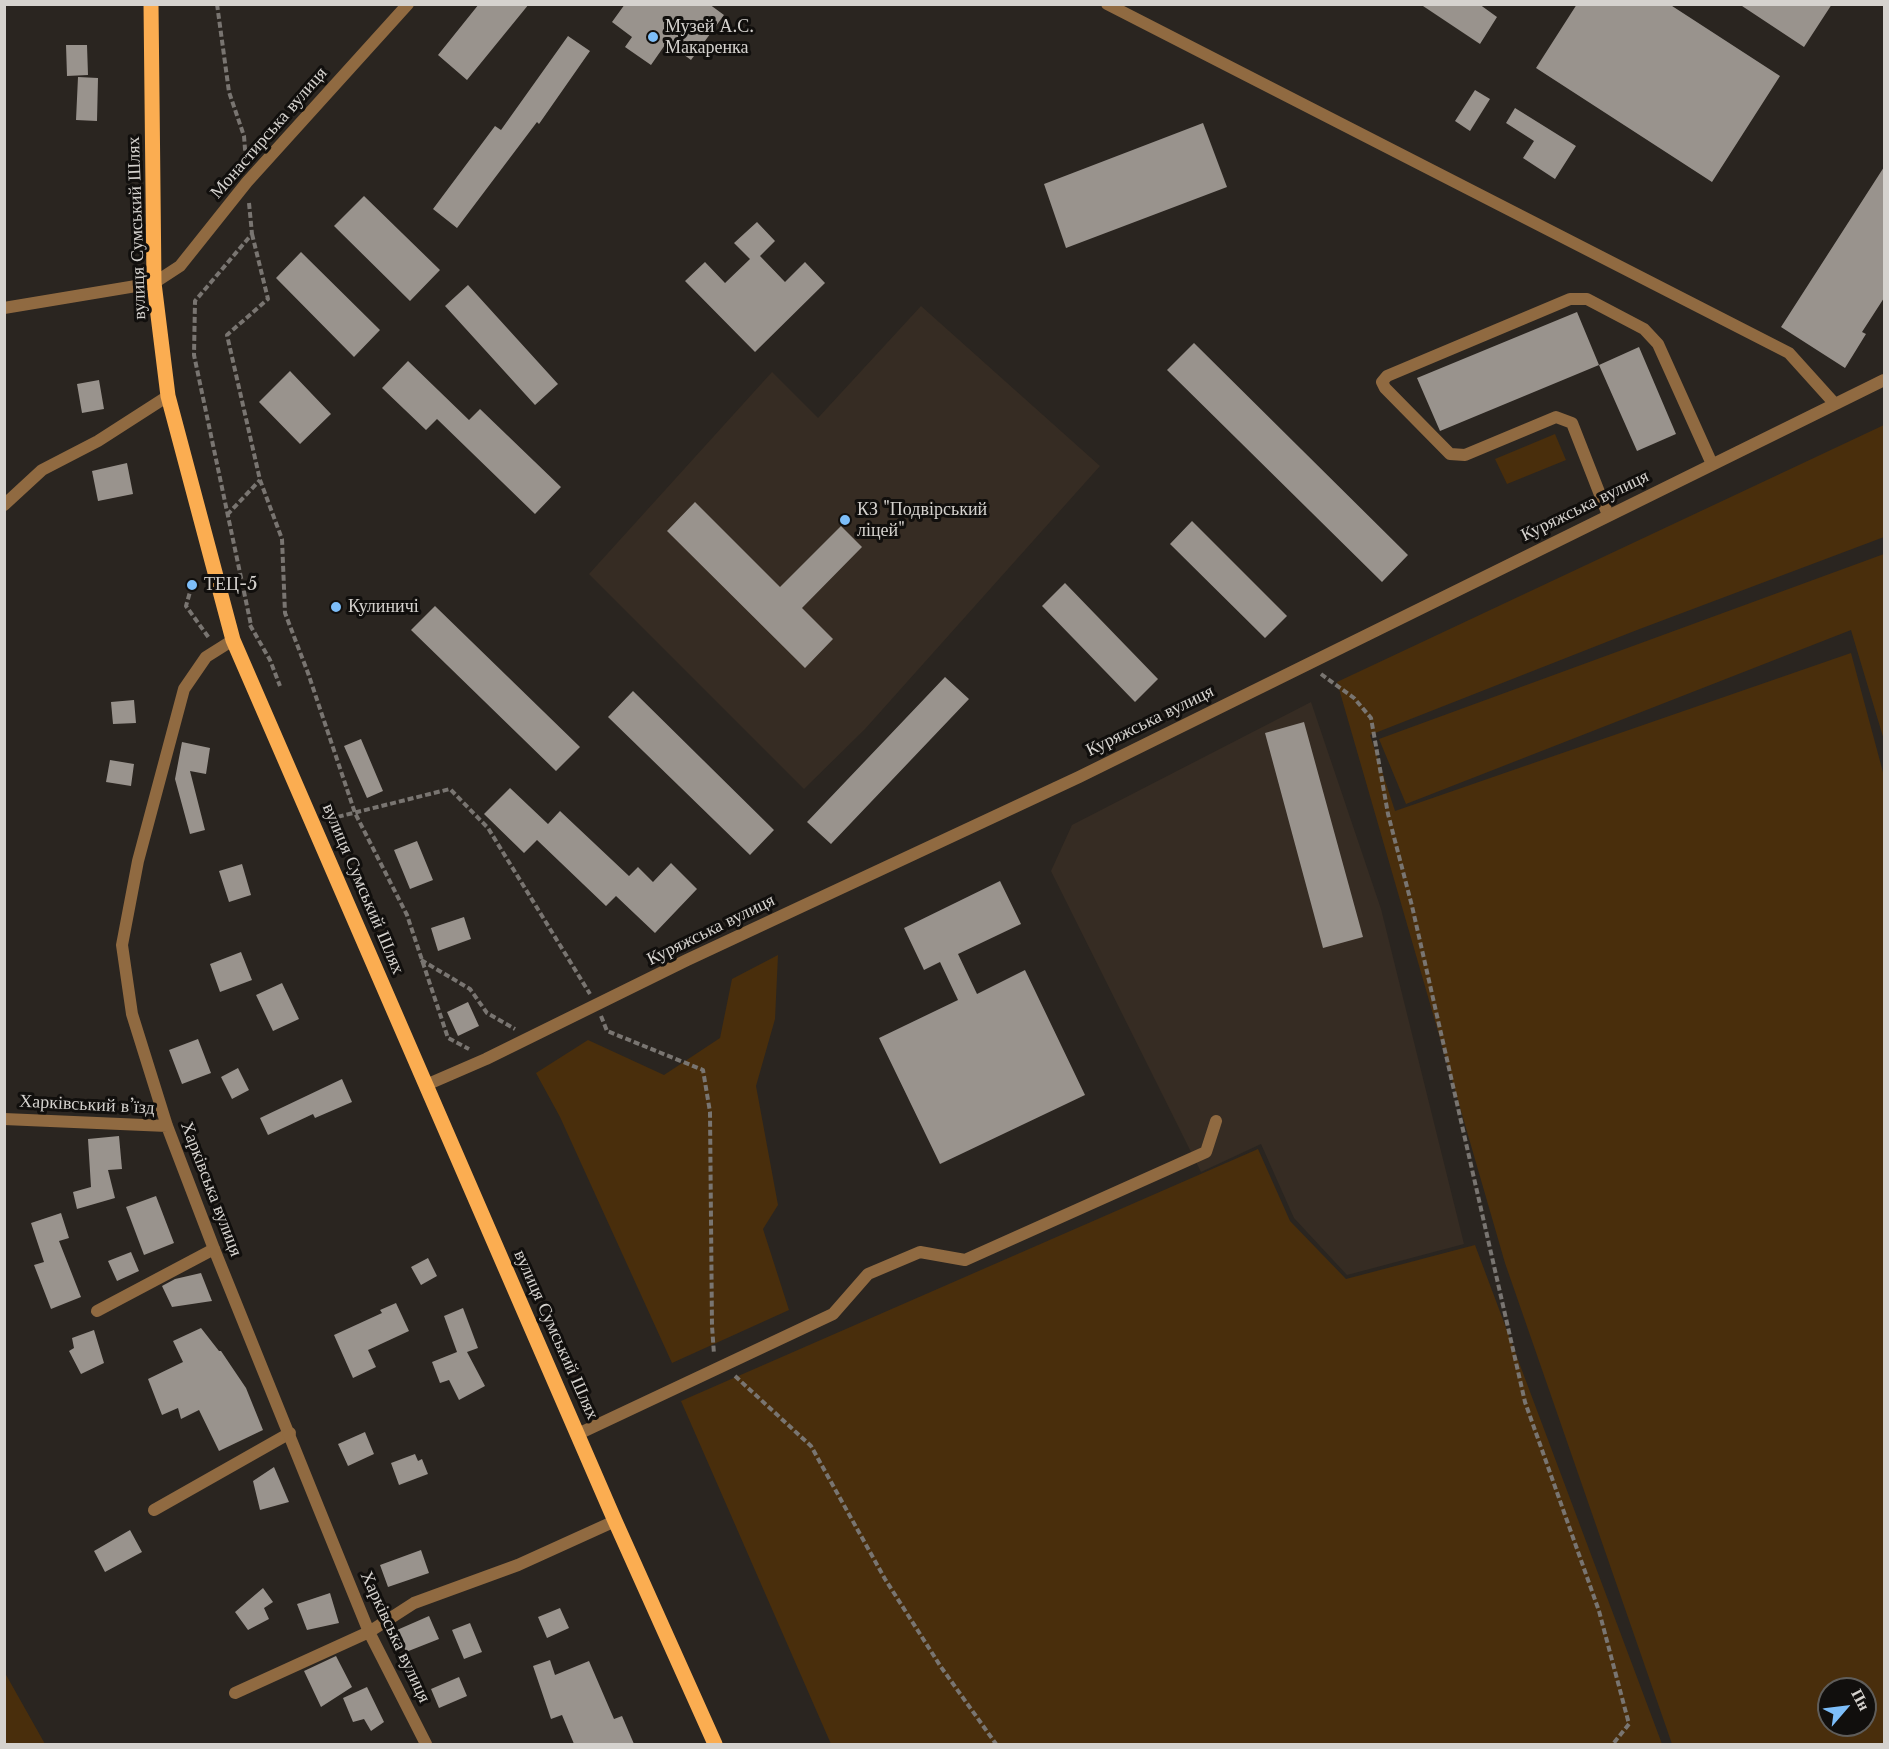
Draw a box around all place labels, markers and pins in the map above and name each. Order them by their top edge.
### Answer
place label: Музей А.С. Макаренка [665,16,754,58]
marker: Музей А.С. Макаренка [646,30,660,44]
place label: КЗ "Подвірський ліцей" [857,499,987,542]
marker: КЗ "Подвірський ліцей" [838,513,852,527]
place label: ТЕЦ-5 [204,574,258,596]
marker: ТЕЦ-5 [185,578,199,592]
place label: Кулиничі [348,596,419,618]
marker: Кулиничі [329,600,343,614]

